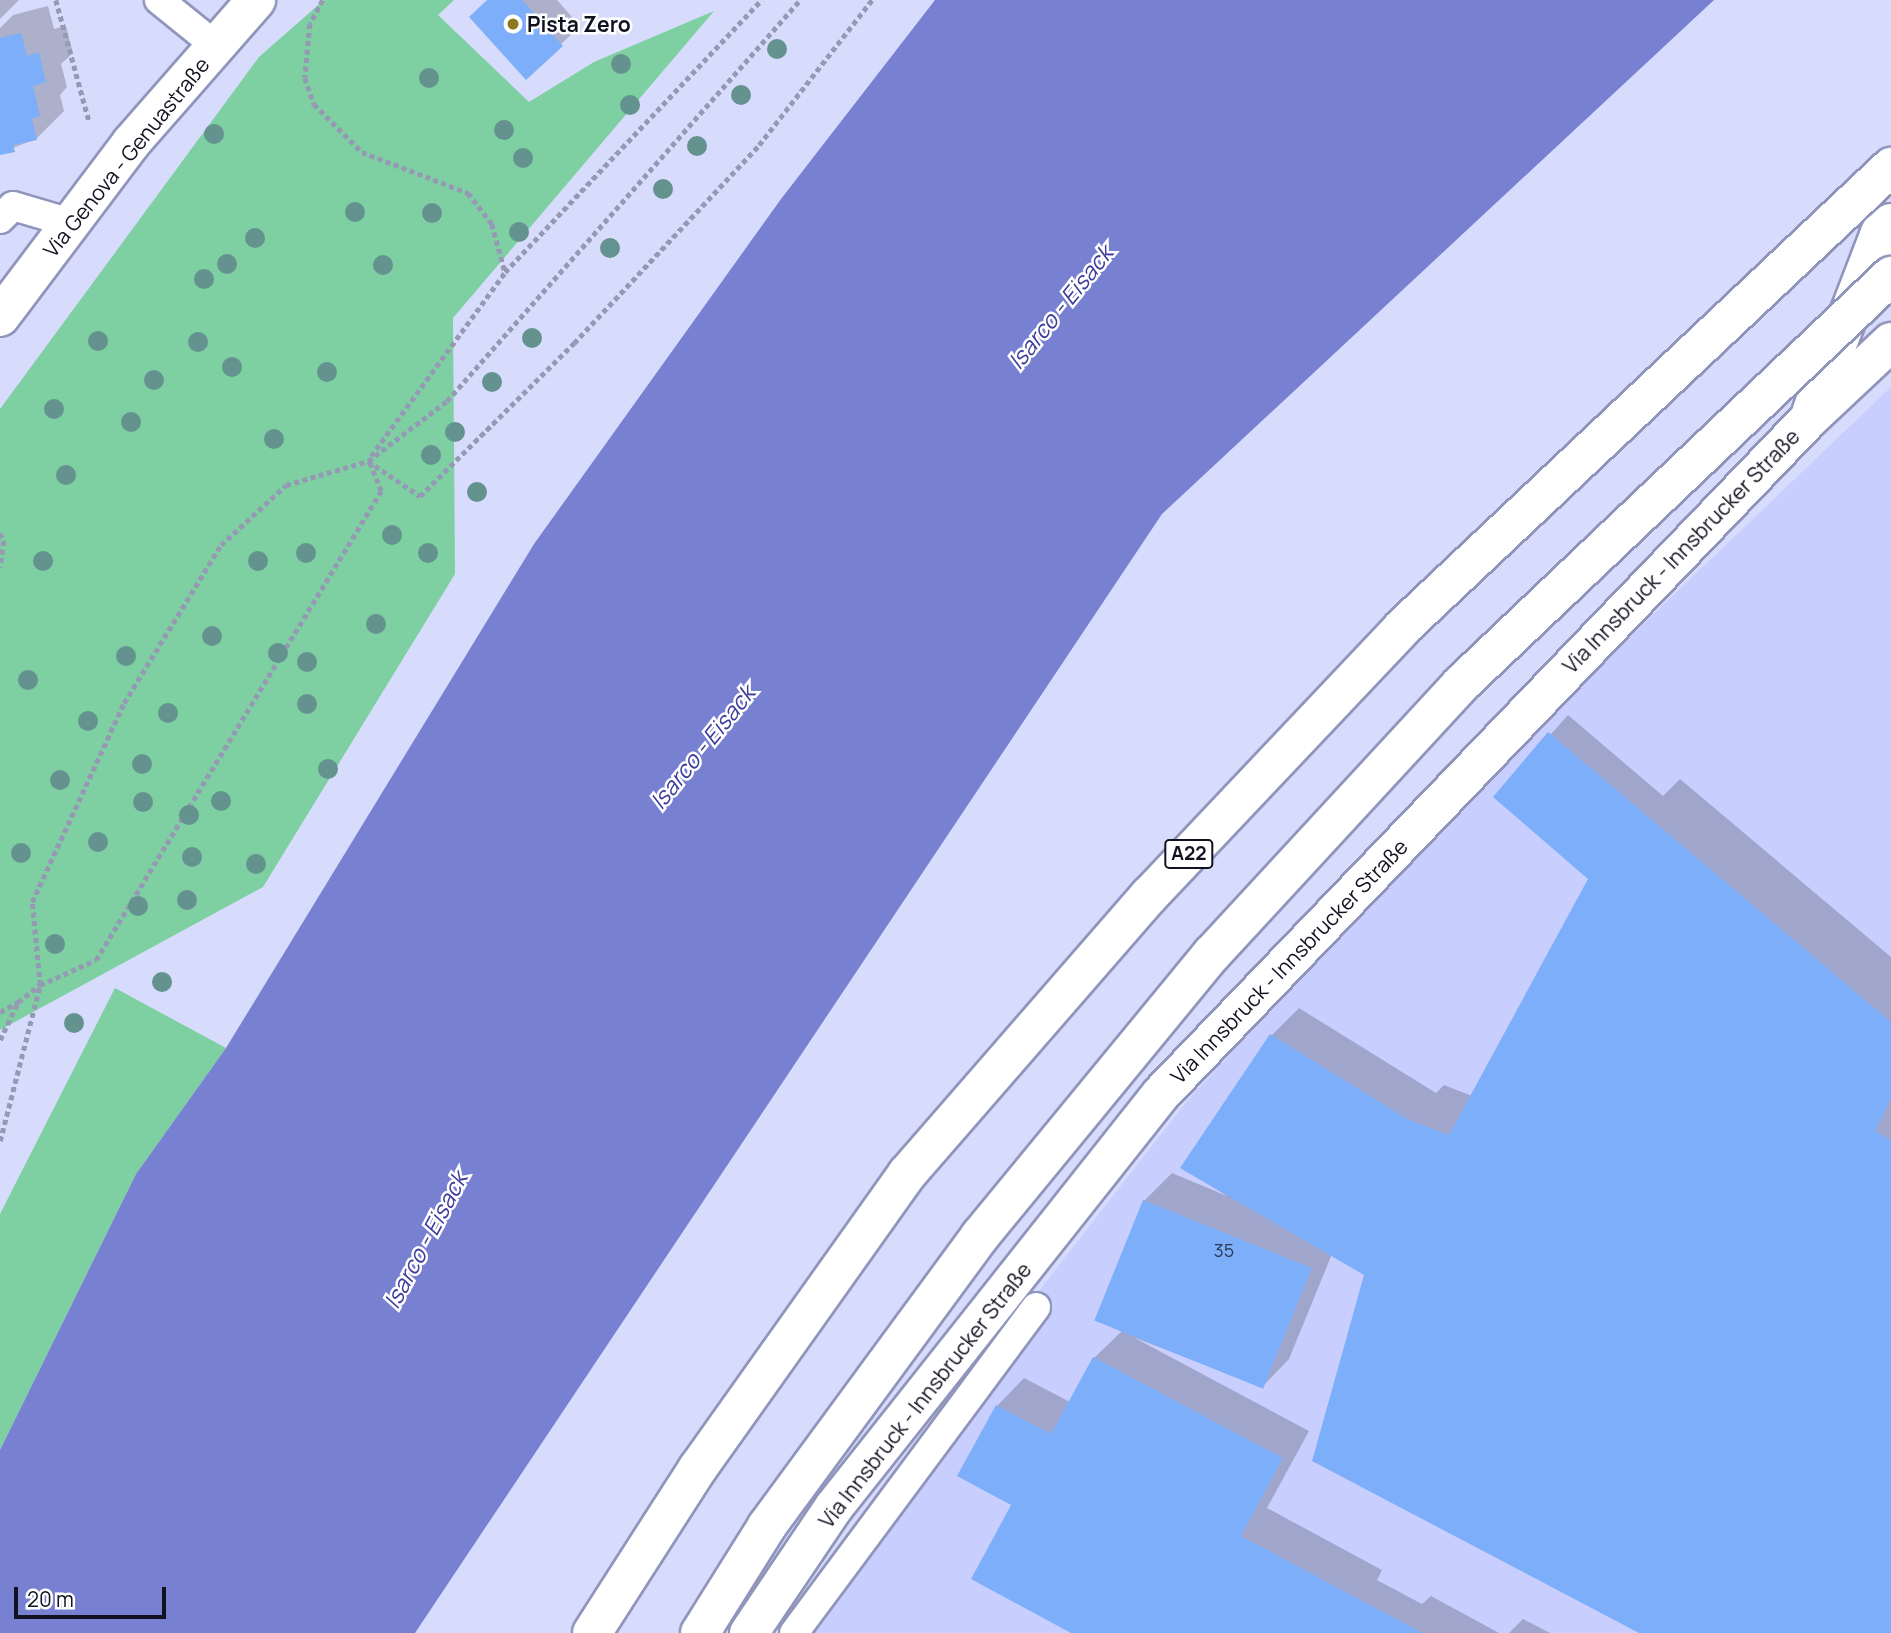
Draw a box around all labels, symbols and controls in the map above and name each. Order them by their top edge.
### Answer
place label: Pista Zero [527,11,631,37]
marker: Pista Zero [505,16,521,32]
street label: Via Genova - Genuastraße [38,52,214,262]
water label: Isarco - Eisack [1002,240,1118,374]
street label: Via Innsbruck - Innsbrucker Straße [1557,424,1805,678]
water label: Isarco - Eisack [644,680,760,814]
street label: Via Innsbruck - Innsbrucker Straße [1165,834,1413,1088]
road number: A22 [1163,838,1215,870]
water label: Isarco - Eisack [377,1167,473,1313]
house number: 35 [1214,1239,1234,1261]
street label: Via Innsbruck - Innsbrucker Straße [814,1257,1036,1533]
scale bar [18,1574,170,1618]
text: 20 m [27,1585,74,1613]

